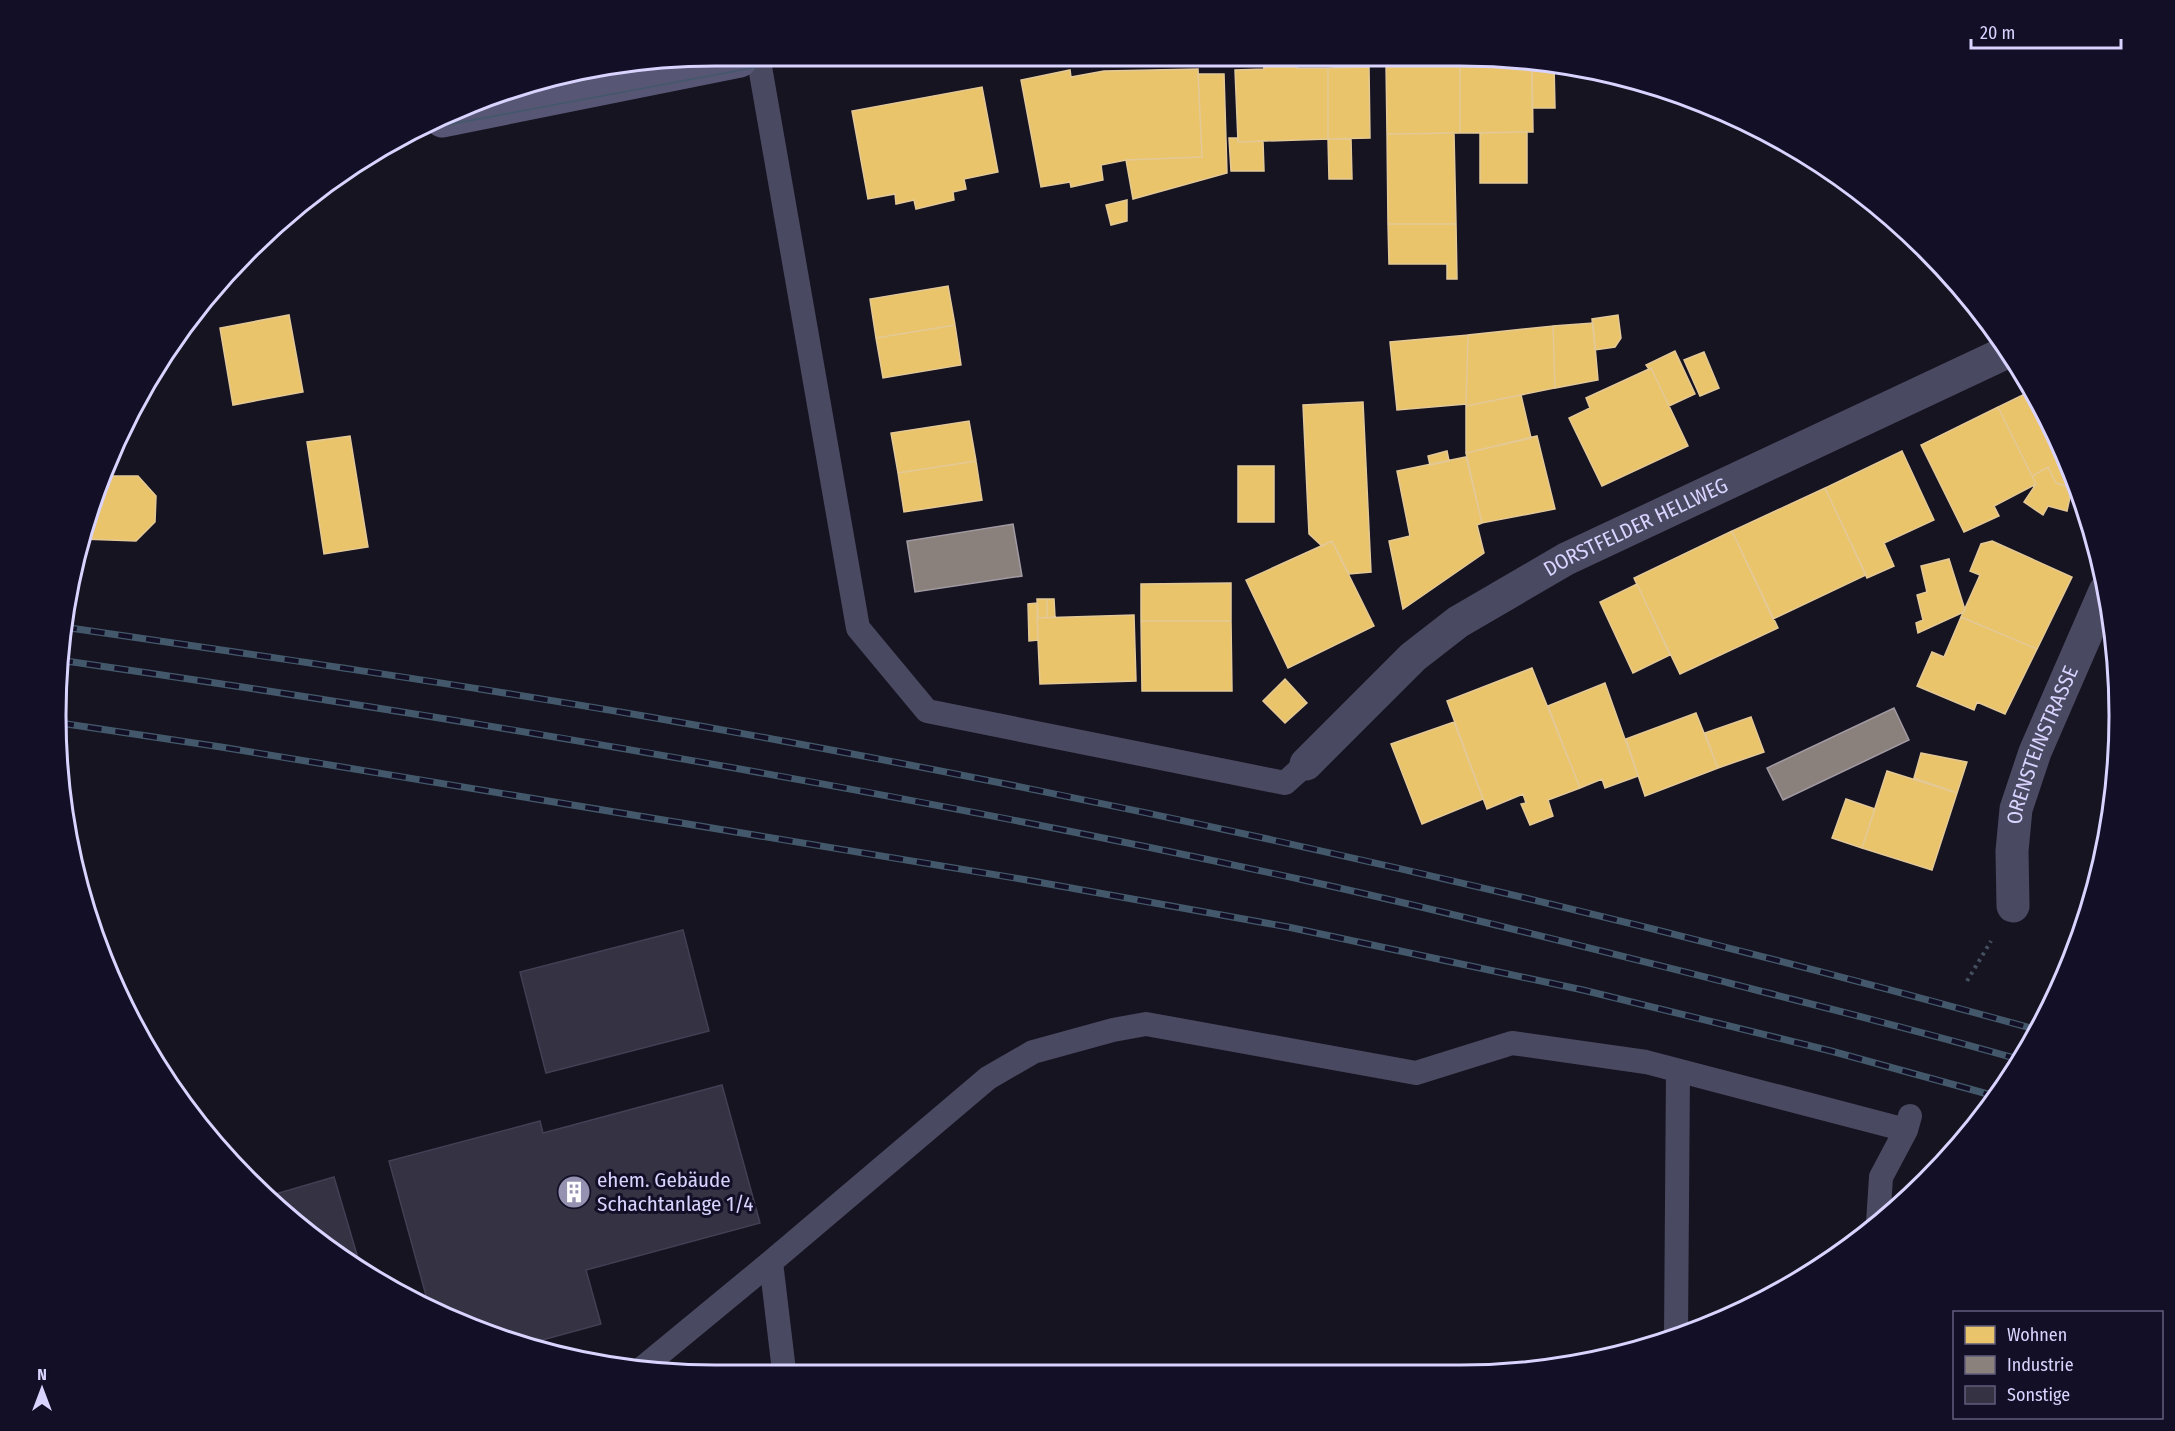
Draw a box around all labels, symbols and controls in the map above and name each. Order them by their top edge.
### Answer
scale bar [1971,12,2121,50]
text: 20 m [1980,22,2015,44]
street label: DORSTFELDER HELLWEG [1539,472,1732,582]
street label: ORENSTEINSTRASSE [2002,662,2084,825]
place label: ehem. Gebäude Schachtanlage 1/4 [597,1167,753,1217]
building icon: ehem. Gebäude Schachtanlage 1/4 [556,1174,592,1210]
legend [1953,1311,2163,1419]
text: Wohnen [2007,1324,2067,1346]
text: Industrie [2007,1354,2074,1376]
north arrow [12,1359,72,1419]
text: N [37,1365,47,1384]
text: Sonstige [2007,1384,2070,1406]

